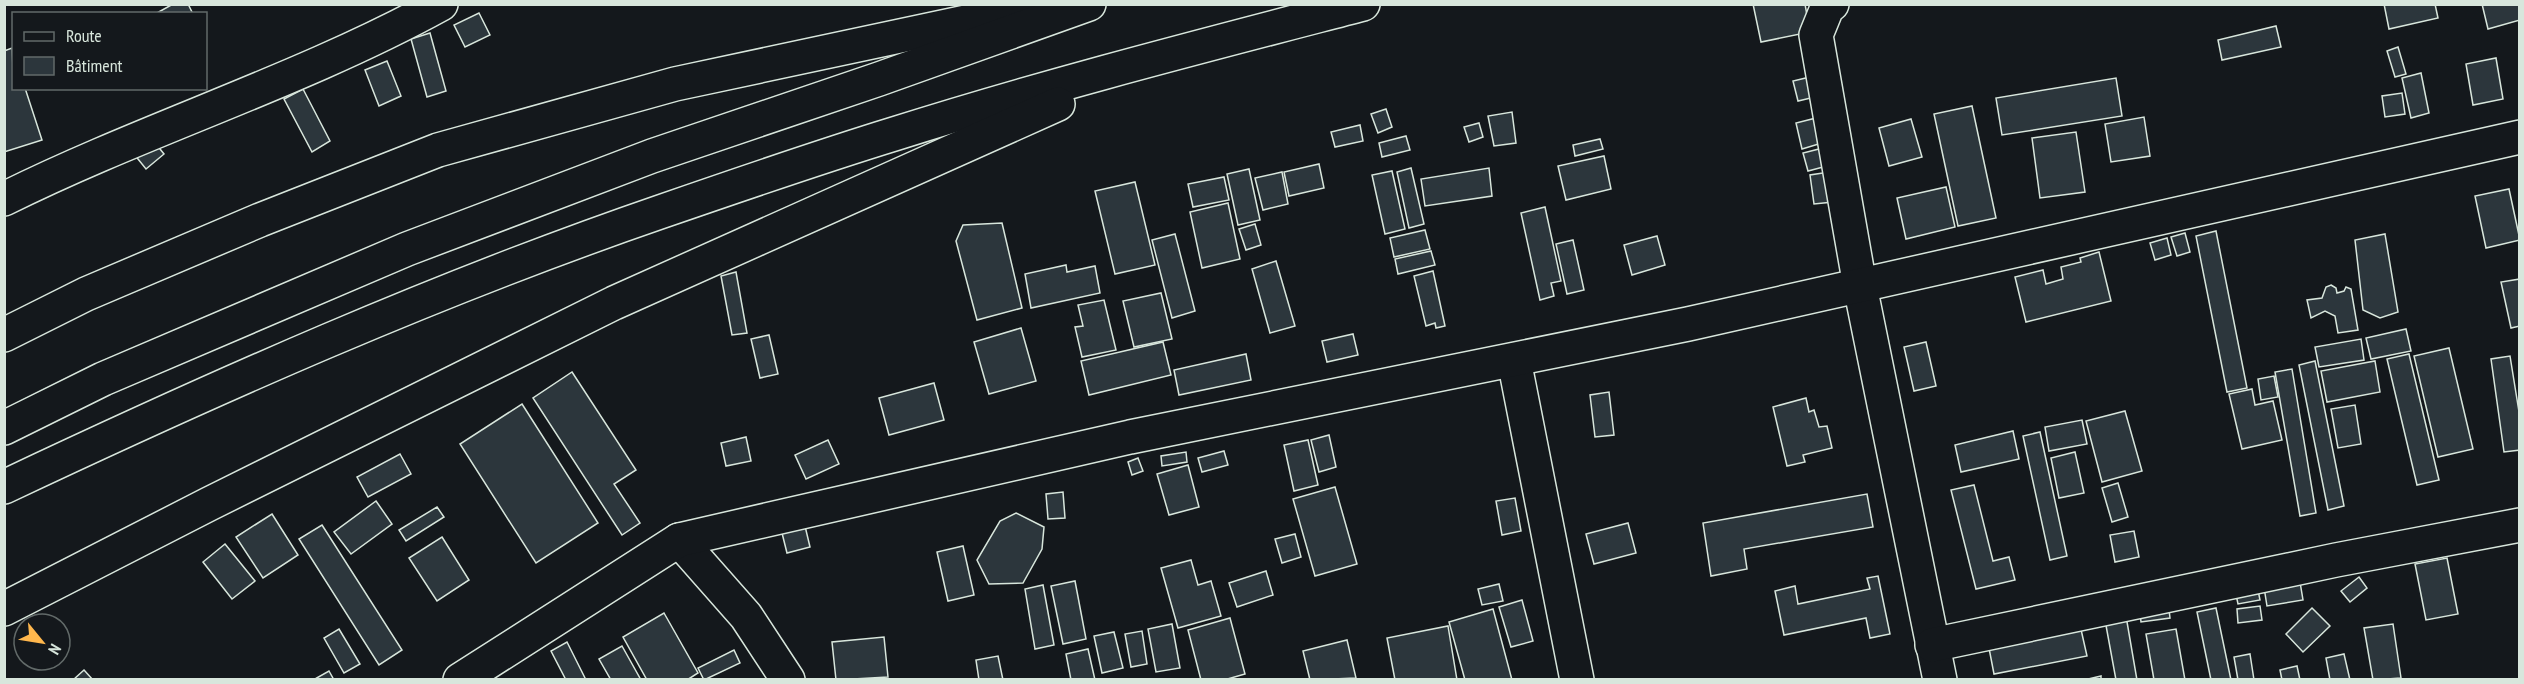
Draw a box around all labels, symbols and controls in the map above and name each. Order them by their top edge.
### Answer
legend [12,12,207,90]
text: Route [66,24,102,47]
text: Bâtiment [66,54,123,77]
north arrow [12,612,72,672]
text: N [44,641,66,658]

